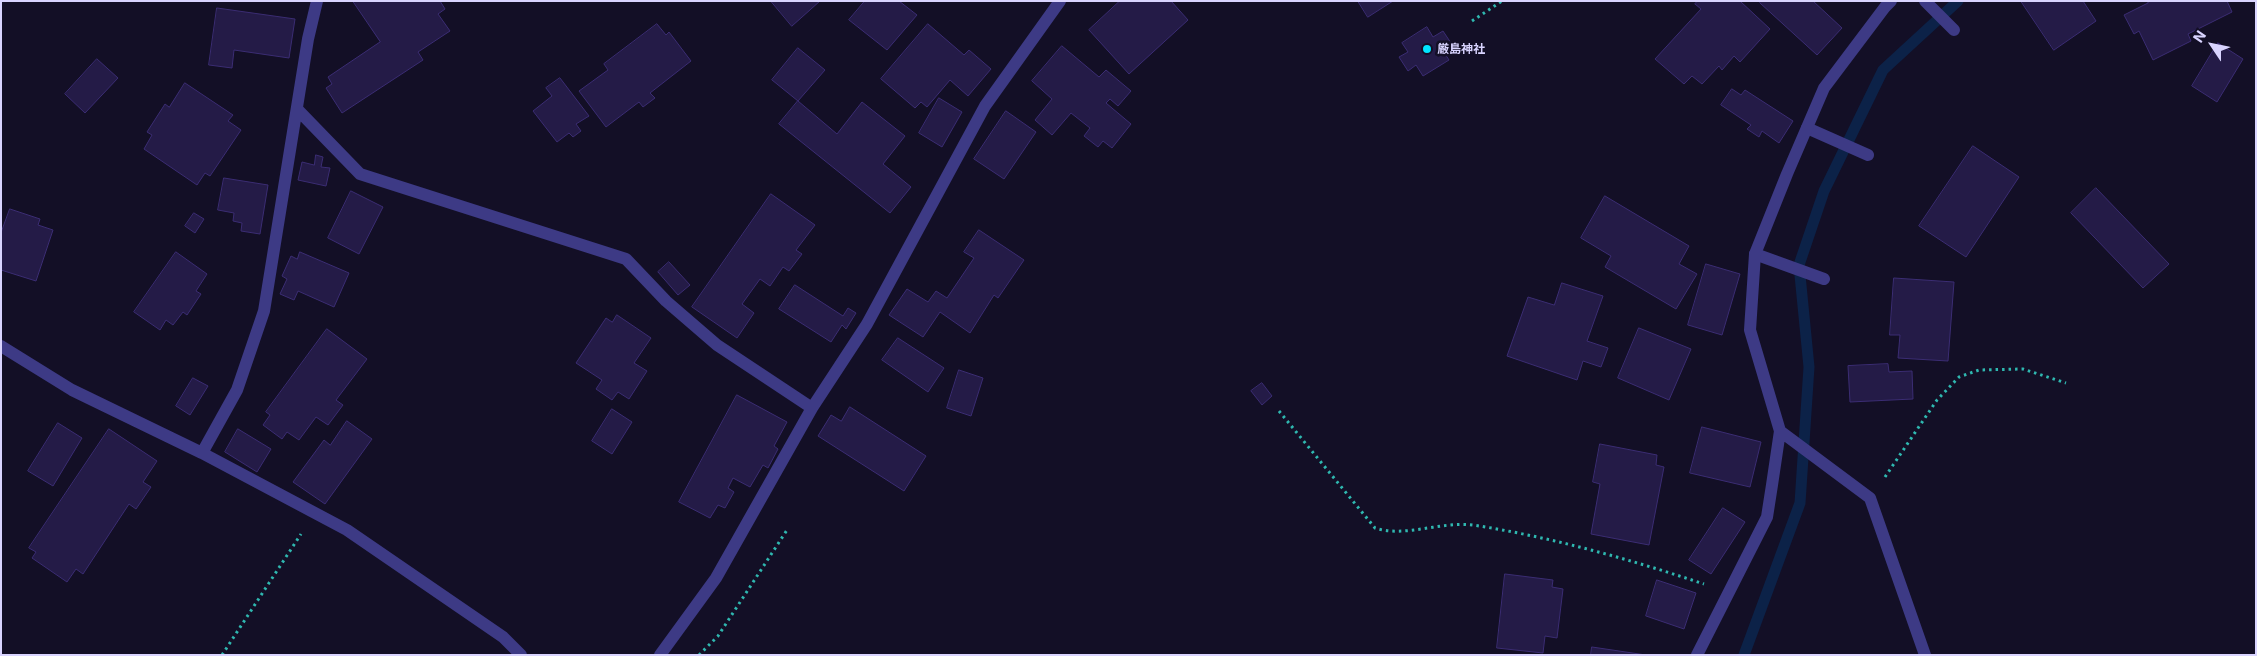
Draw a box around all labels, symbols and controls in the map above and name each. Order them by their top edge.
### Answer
north arrow [2187,20,2237,70]
text: N [2189,27,2209,46]
place label: 厳島神社 [1437,42,1485,56]
marker: 厳島神社 [1421,43,1433,55]

